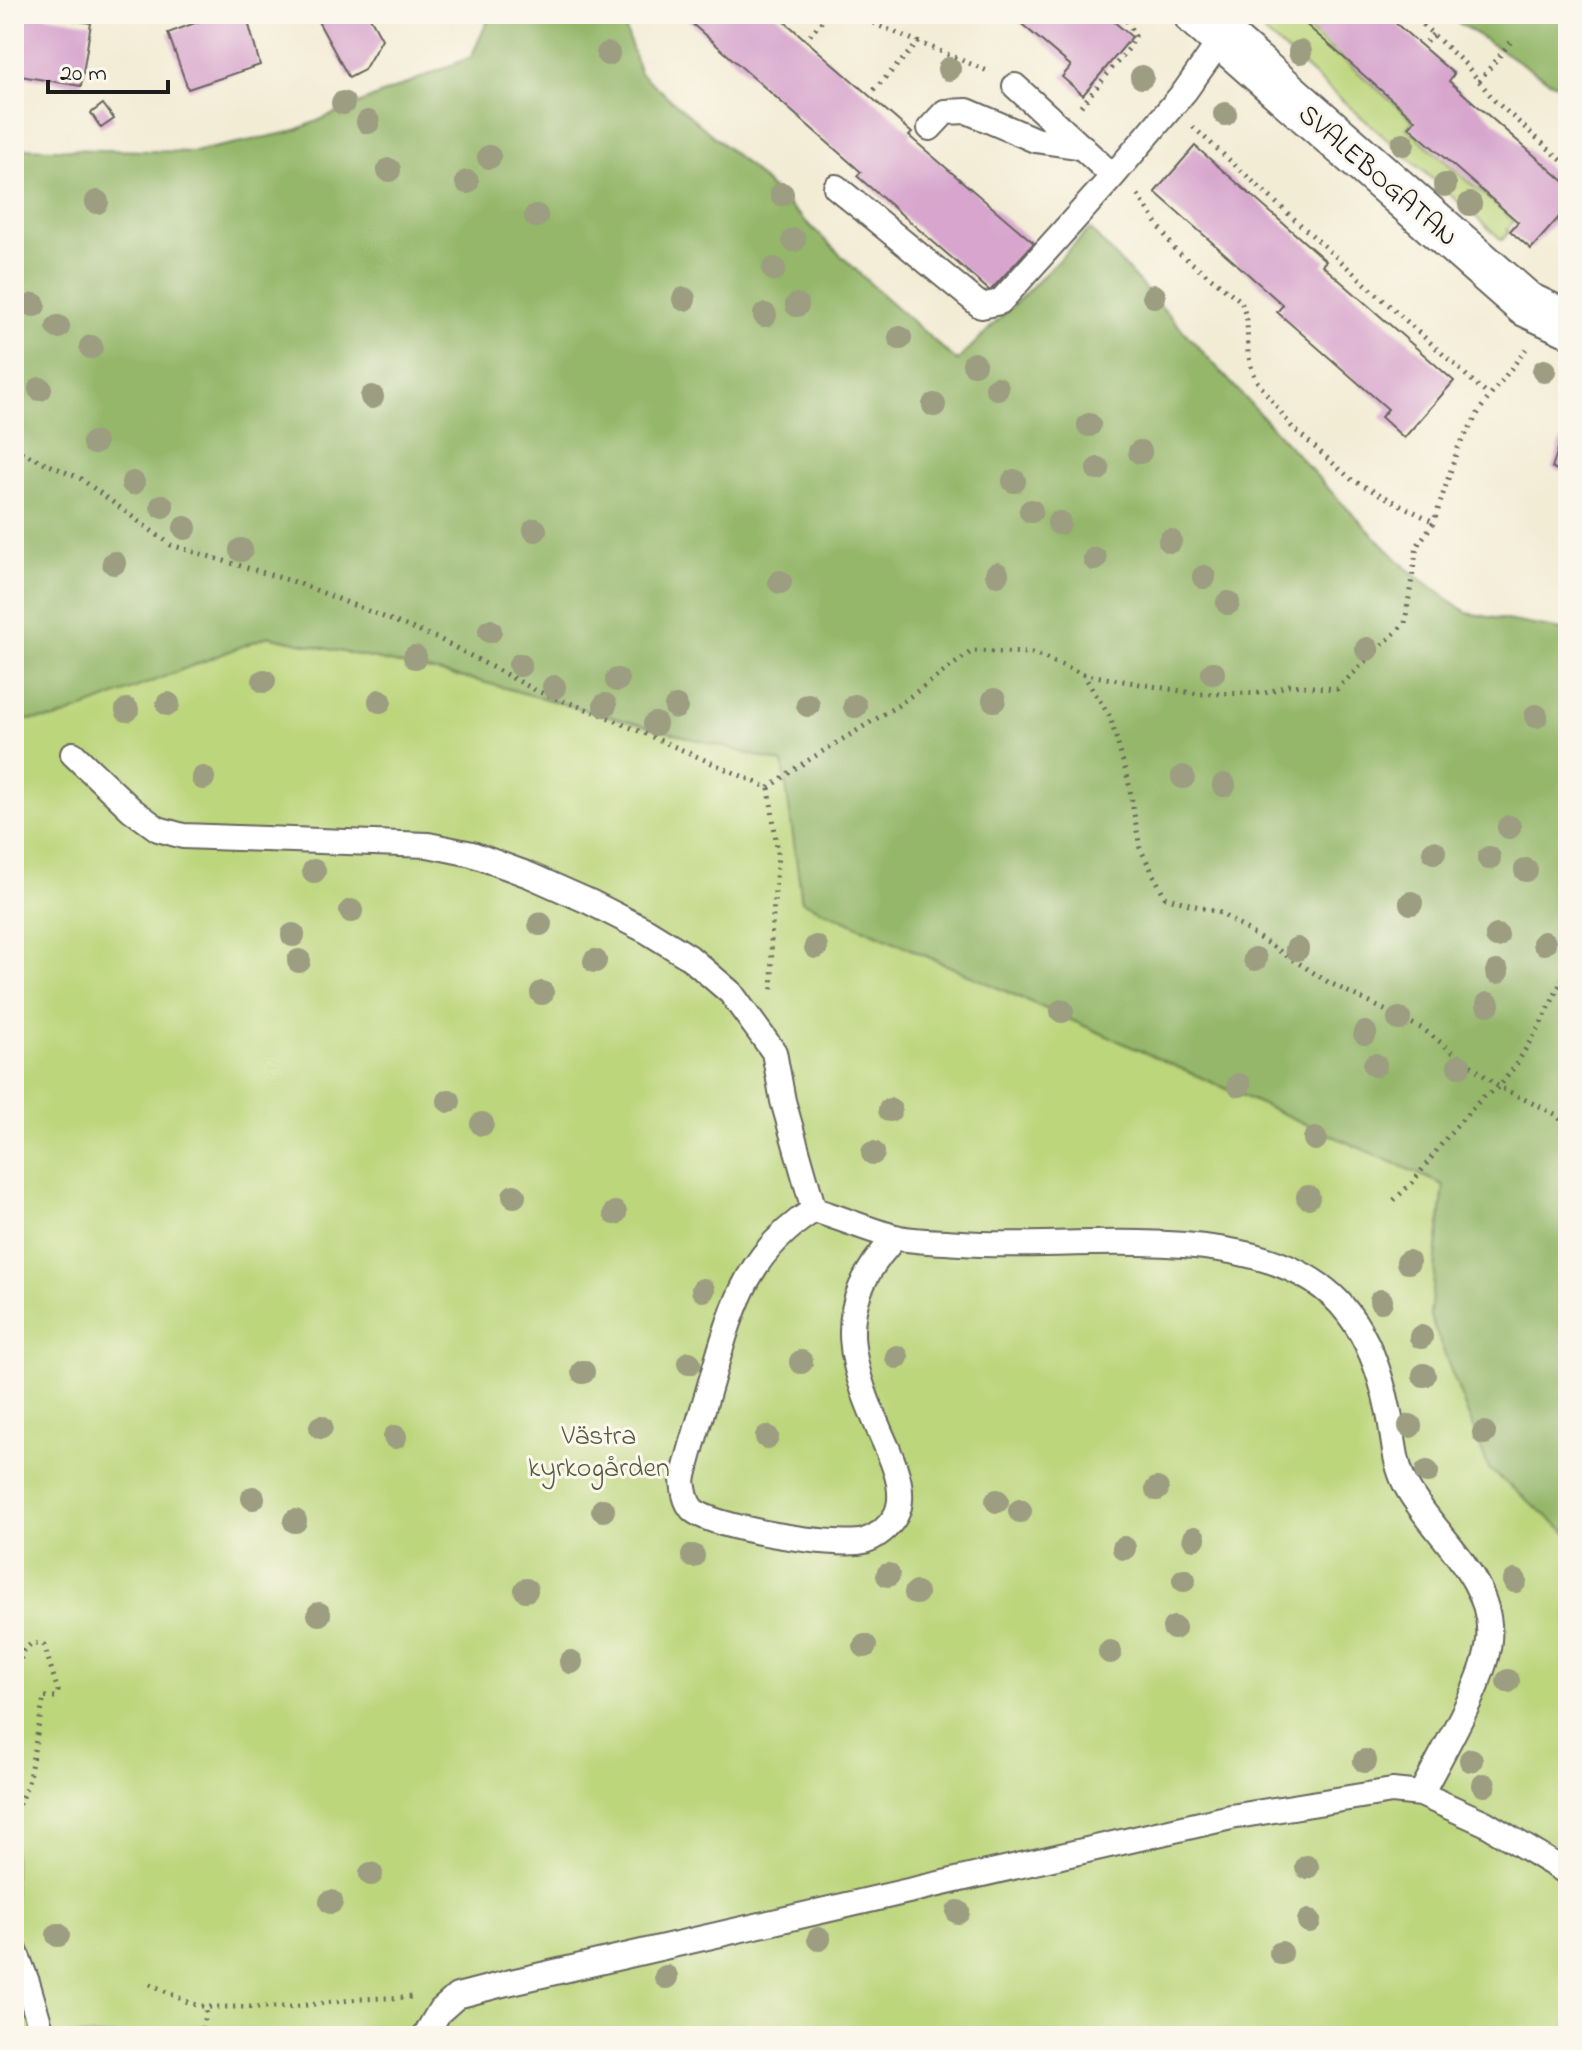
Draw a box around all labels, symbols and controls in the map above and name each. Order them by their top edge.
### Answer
scale bar [48,44,168,94]
text: 20 m [60,57,107,92]
street label: SVALEBOGATAN [1288,96,1466,258]
park label: Västra kyrkogården [528,1417,670,1490]

